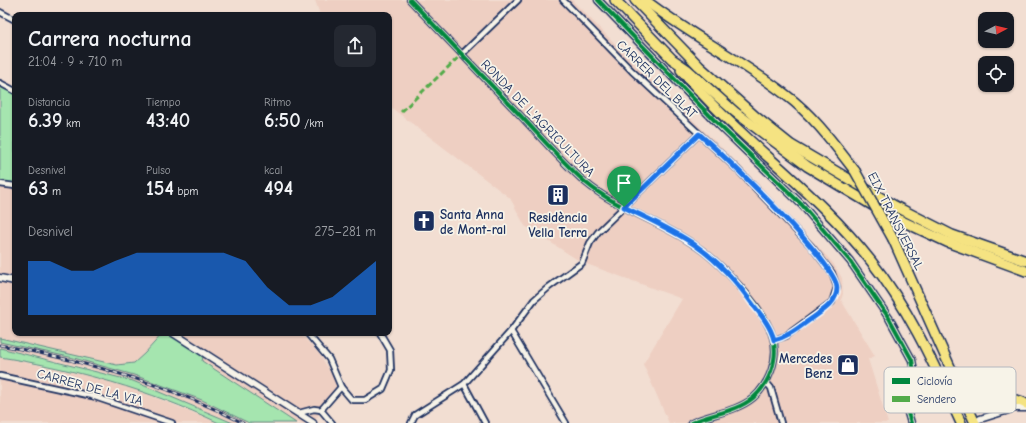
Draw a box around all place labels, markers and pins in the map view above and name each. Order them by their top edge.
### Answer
pin [607,166,641,207]
building icon: Residència Vella Terra [545,182,571,208]
place label: Santa Anna de Mont-ral [440,207,506,237]
church icon: Santa Anna de Mont-ral [411,208,437,234]
place label: Residència Vella Terra [529,210,587,240]
place label: Mercedes Benz [779,351,832,381]
shop icon: Mercedes Benz [835,352,861,378]

